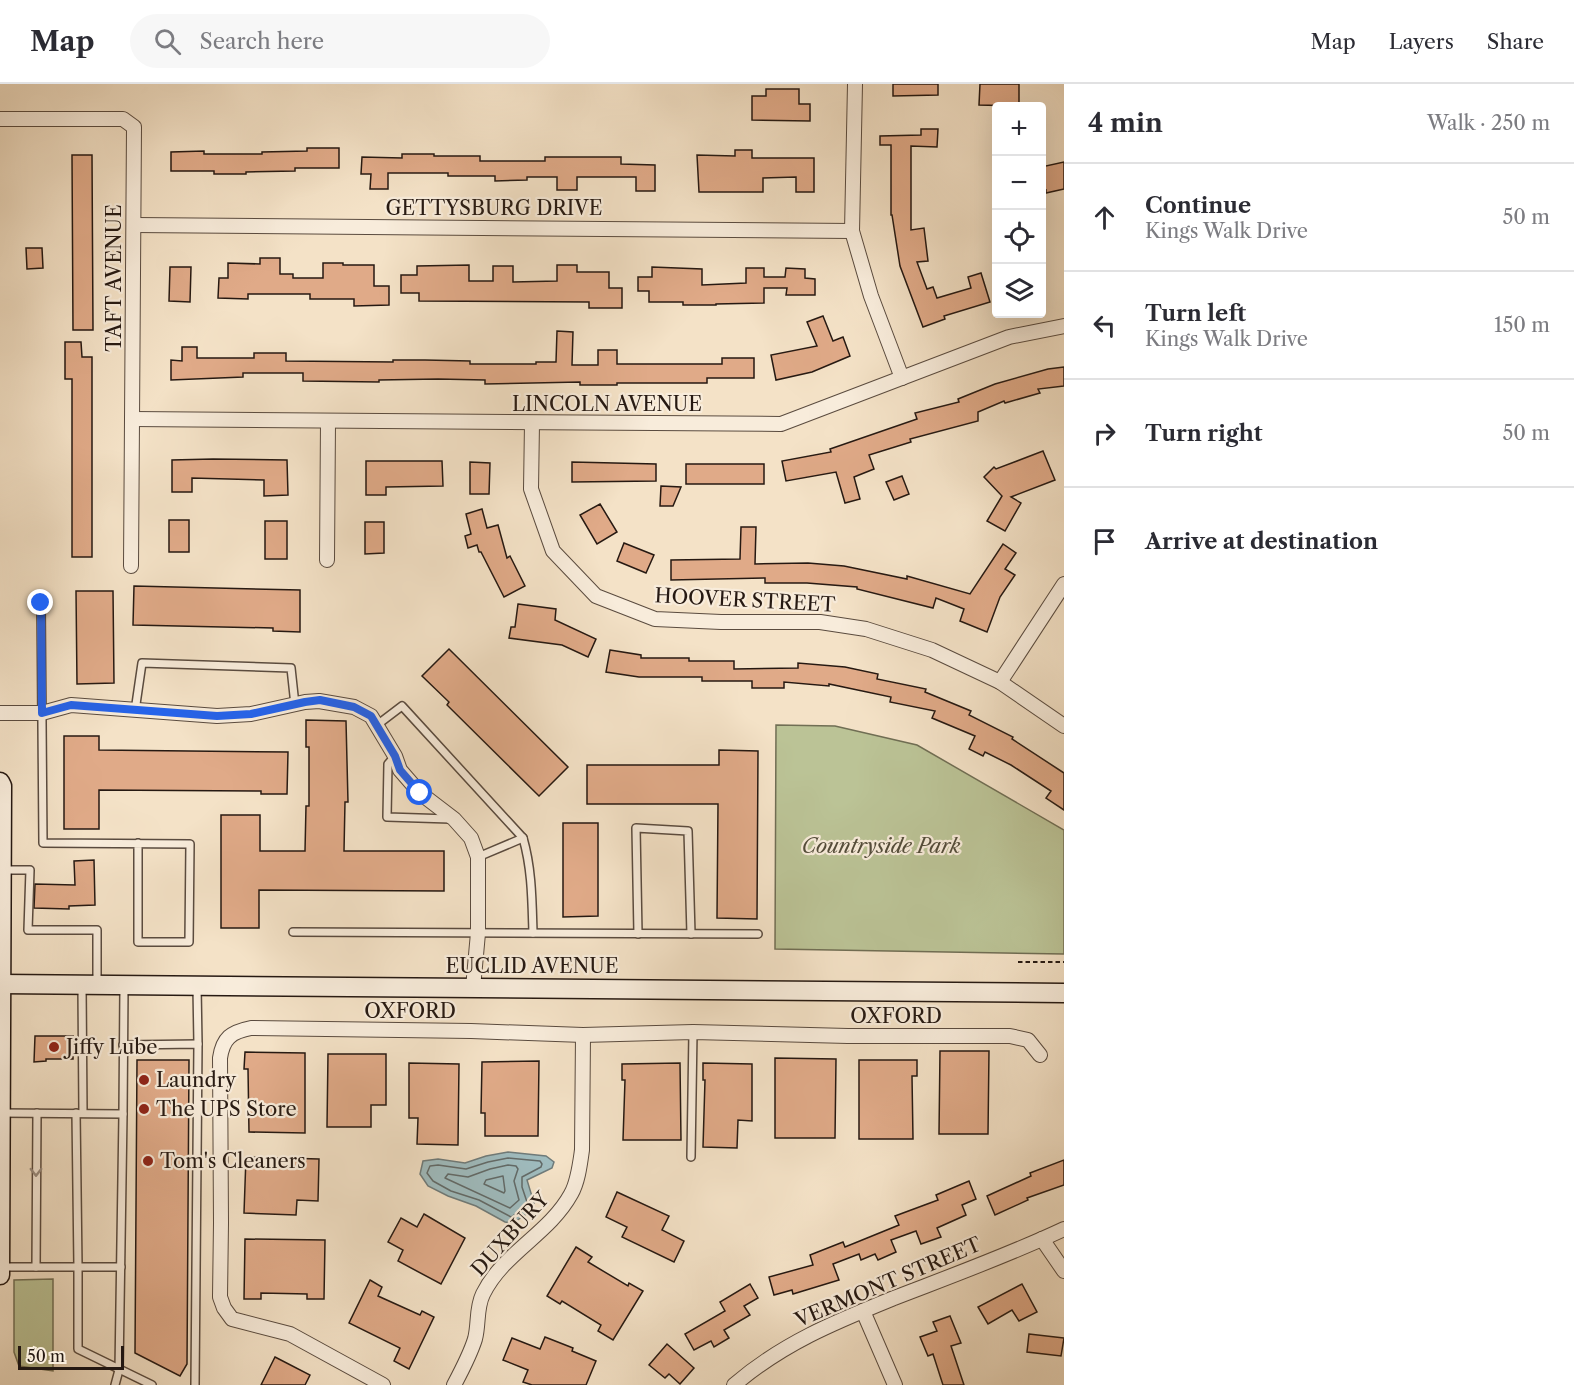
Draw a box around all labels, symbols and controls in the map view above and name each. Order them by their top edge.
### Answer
search box [130,14,550,68]
text: Map [30,24,94,58]
icon: search [151,25,184,58]
text: Search here [199,28,324,55]
text: Map [1311,29,1356,54]
text: Layers [1389,29,1454,54]
text: Share [1487,29,1544,54]
map controls [992,102,1046,318]
button: + [992,102,1046,156]
text: 4 min [1088,107,1163,139]
text: Walk · 250 m [1427,111,1550,135]
button: − [992,156,1046,210]
text: Continue [1145,192,1251,219]
street label: GETTYSBURG DRIVE [385,196,603,220]
icon: ahead [1088,201,1121,234]
street label: TAFT AVENUE [102,204,126,352]
text: 50 m [1503,205,1550,229]
button: locate [992,210,1046,264]
text: Kings Walk Drive [1145,219,1308,243]
button: layers [992,264,1046,318]
text: Turn left [1145,300,1246,327]
icon: left [1088,309,1121,342]
text: 150 m [1494,313,1550,337]
text: Kings Walk Drive [1145,327,1308,351]
street label: LINCOLN AVENUE [512,392,702,416]
icon: right [1088,417,1121,450]
text: Turn right [1145,420,1263,447]
text: 50 m [1503,421,1550,445]
icon: arrive [1088,525,1121,558]
text: Arrive at destination [1145,528,1378,555]
street label: HOOVER STREET [654,583,836,617]
route end [27,589,53,615]
route start [406,779,432,805]
park label: Countryside Park [802,834,961,858]
street label: EUCLID AVENUE [445,954,619,978]
street label: OXFORD [364,999,456,1023]
street label: OXFORD [850,1004,942,1028]
place label: Jiffy Lube [63,1035,158,1059]
marker: Jiffy Lube [47,1040,61,1054]
place label: Laundry [156,1068,237,1092]
marker: Laundry [137,1073,151,1087]
place label: The UPS Store [156,1097,297,1121]
marker: The UPS Store [137,1102,151,1116]
place label: Tom's Cleaners [160,1149,306,1173]
marker: Tom's Cleaners [141,1154,155,1168]
one-way arrow [30,1167,42,1176]
street label: DUXBURY [466,1187,554,1281]
street label: VERMONT STREET [790,1232,985,1332]
scale bar [18,1343,124,1370]
text: 50 m [27,1346,65,1366]

